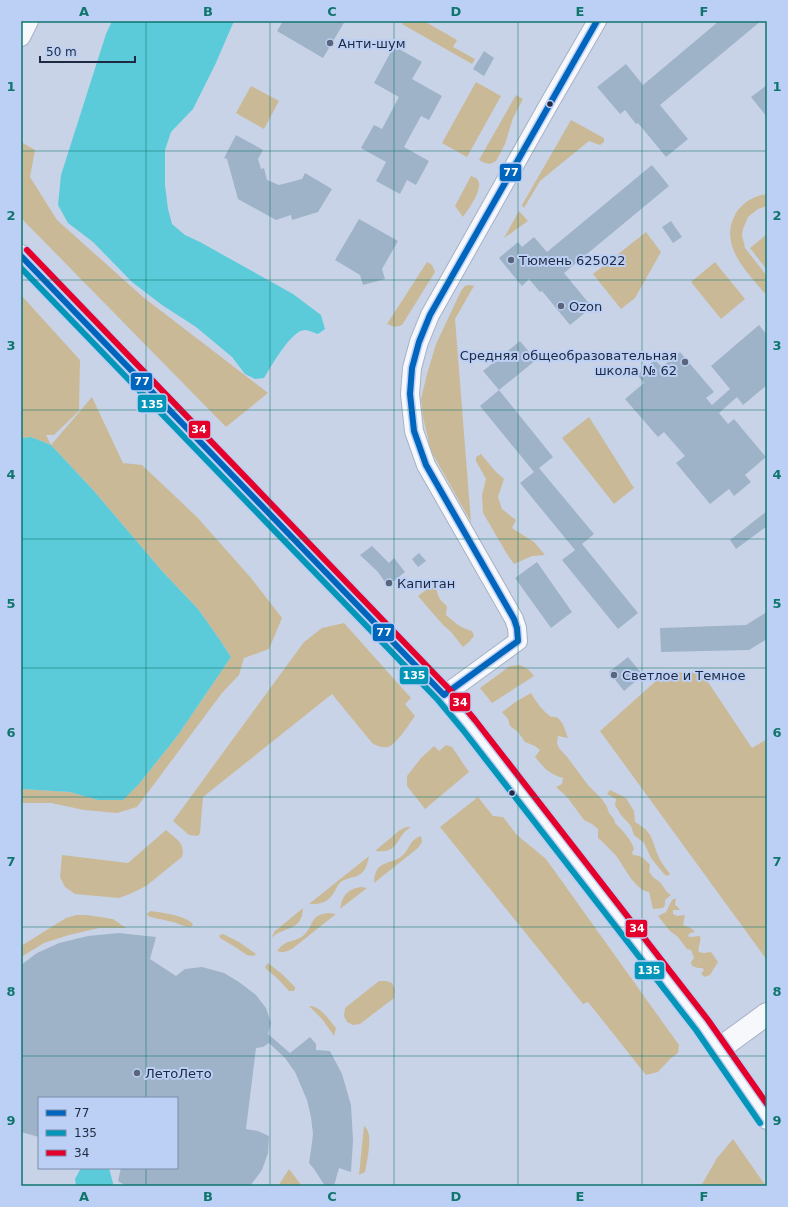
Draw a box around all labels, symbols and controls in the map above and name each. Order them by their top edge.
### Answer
text: A [79,4,89,19]
text: B [203,4,213,19]
text: C [327,4,337,19]
text: D [451,4,462,19]
text: E [576,4,584,19]
text: F [700,4,708,19]
place label: Анти-шум [338,36,406,51]
scale bar [40,38,135,64]
marker: Анти-шум [325,38,335,48]
text: 50 m [46,45,77,59]
text: 1 [6,79,16,94]
text: 1 [772,79,782,94]
unlabelled marker [545,99,555,109]
line badge: 77 [499,163,522,182]
text: 77 [503,166,519,179]
text: 2 [6,208,16,223]
text: 2 [772,208,782,223]
place label: Тюмень 625022 [518,253,626,268]
marker: Тюмень 625022 [506,255,516,265]
place label: Ozon [569,299,602,314]
marker: Ozon [556,301,566,311]
text: 3 [6,338,16,353]
text: 3 [772,338,782,353]
place label: Средняя общеобразовательная школа № 62 [460,348,677,378]
marker: Средняя общеобразовательная школа № 62 [680,357,690,367]
line badge: 77 [130,372,153,391]
text: 77 [134,375,150,388]
line badge: 135 [137,394,167,413]
text: 135 [141,398,163,411]
line badge: 34 [188,420,211,439]
text: 34 [191,423,207,436]
text: 4 [6,467,16,482]
text: 4 [772,467,782,482]
place label: Капитан [397,576,455,591]
marker: Капитан [384,578,394,588]
text: 5 [6,596,16,611]
text: 5 [772,596,782,611]
line badge: 77 [372,623,395,642]
text: 77 [376,626,392,639]
line badge: 135 [399,666,429,685]
place label: Светлое и Темное [622,668,745,683]
text: 135 [403,669,425,682]
marker: Светлое и Темное [609,670,619,680]
line badge: 34 [449,692,471,712]
text: 34 [452,696,468,709]
text: 6 [6,725,16,740]
text: 6 [772,725,782,740]
unlabelled marker [507,788,517,798]
text: 7 [6,854,16,869]
text: 7 [772,854,782,869]
line badge: 34 [625,919,648,938]
text: 34 [629,922,645,935]
line badge: 135 [634,961,665,980]
text: 135 [638,964,660,977]
text: 8 [6,984,16,999]
text: 8 [772,984,782,999]
place label: ЛетоЛето [145,1066,212,1081]
marker: ЛетоЛето [132,1068,142,1078]
legend [38,1097,178,1169]
text: 77 [74,1106,89,1120]
text: 9 [6,1113,16,1128]
text: 9 [772,1113,782,1128]
text: 135 [74,1126,97,1140]
text: 34 [74,1146,89,1160]
text: A [79,1189,89,1204]
text: B [203,1189,213,1204]
text: C [327,1189,337,1204]
text: D [451,1189,462,1204]
text: E [576,1189,584,1204]
text: F [700,1189,708,1204]

